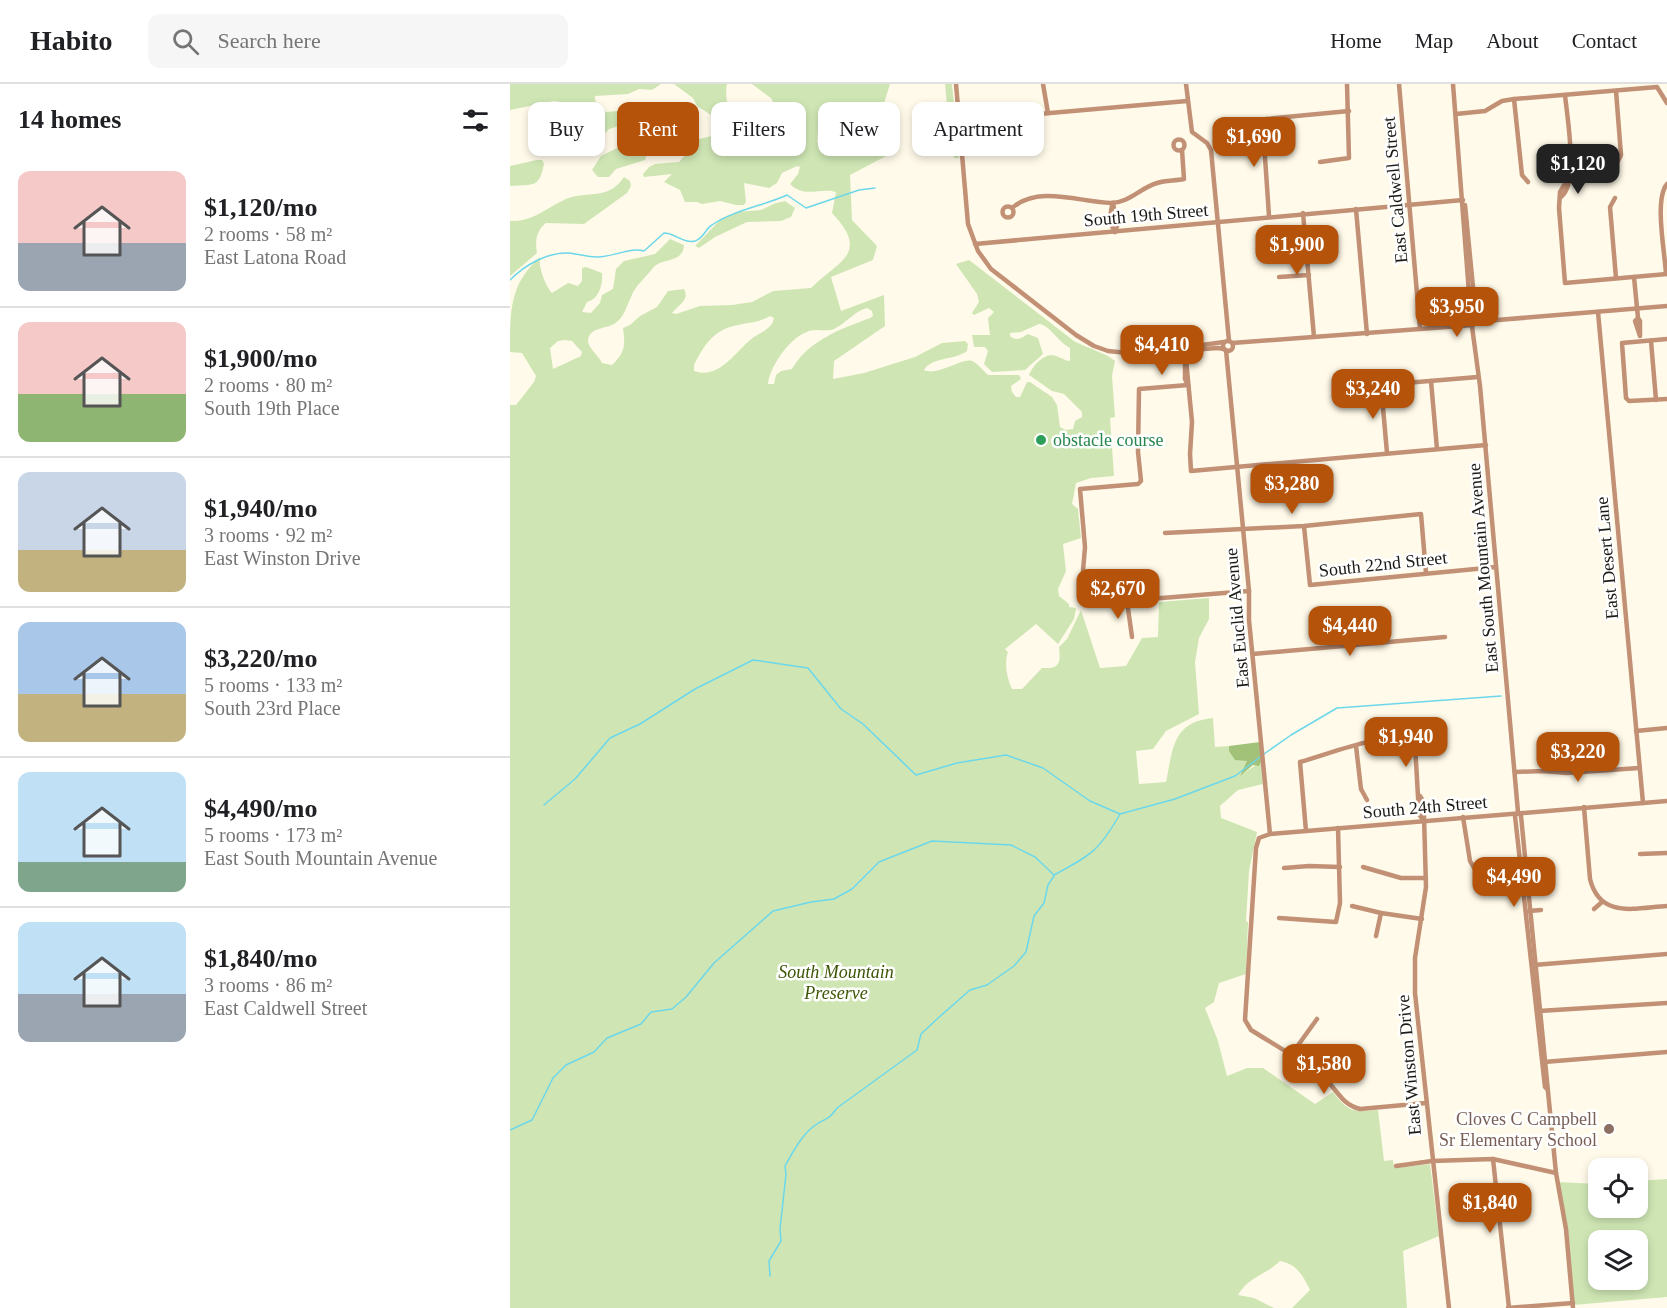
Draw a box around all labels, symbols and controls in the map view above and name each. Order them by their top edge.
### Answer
search box [148,14,568,68]
text: Habito [30,25,112,56]
icon: search [169,25,202,58]
text: Search here [217,28,321,53]
text: Home [1330,29,1382,53]
text: Map [1415,29,1453,53]
text: About [1486,29,1539,53]
text: Contact [1572,29,1637,53]
chip: Buy [528,102,605,156]
chip: Rent [617,102,699,156]
chip: Filters [711,102,806,156]
chip: New [818,102,900,156]
chip: Apartment [912,102,1044,156]
icon: filters [459,104,492,137]
text: 14 homes [18,105,121,134]
street label: East Caldwell Street [1379,116,1411,264]
pin: $1,690 [1205,117,1303,168]
text: $1,690 [1227,125,1282,147]
pin: $1,120 [1529,144,1627,195]
text: $1,120 [1551,152,1606,174]
text: $1,120/mo [204,193,317,222]
icon: home [66,195,138,267]
street label: South 19th Street [1083,200,1209,230]
text: 2 rooms · 58 m² [204,223,332,245]
pin: $1,900 [1248,225,1346,276]
text: $1,900 [1270,233,1325,255]
text: East Latona Road [204,246,346,268]
pin: $3,950 [1408,287,1506,338]
text: $3,950 [1430,295,1485,317]
pin: $4,410 [1113,325,1211,376]
text: $4,410 [1135,333,1190,355]
text: $1,900/mo [204,344,317,373]
icon: home [66,346,138,418]
pin: $3,240 [1324,369,1422,420]
text: 2 rooms · 80 m² [204,374,332,396]
text: $3,240 [1346,377,1401,399]
text: South 19th Place [204,397,340,419]
place label: obstacle course [1053,430,1163,450]
marker: obstacle course [1034,433,1048,447]
street label: East South Mountain Avenue [1464,462,1502,674]
pin: $3,280 [1243,464,1341,515]
text: $3,280 [1265,472,1320,494]
text: $1,940/mo [204,494,317,523]
icon: home [66,496,138,568]
street label: East Desert Lane [1592,496,1622,620]
text: 3 rooms · 92 m² [204,524,332,546]
text: East Winston Drive [204,547,361,569]
street label: East Euclid Avenue [1221,547,1253,689]
street label: South 22nd Street [1318,547,1448,581]
pin: $2,670 [1069,569,1167,620]
text: $2,670 [1091,577,1146,599]
pin: $4,440 [1301,606,1399,657]
text: $4,440 [1323,614,1378,636]
text: $3,220/mo [204,644,317,673]
icon: home [66,646,138,718]
text: 5 rooms · 133 m² [204,674,342,696]
text: South 23rd Place [204,697,341,719]
pin: $1,940 [1357,717,1455,768]
text: $1,940 [1379,725,1434,747]
pin: $3,220 [1529,732,1627,783]
text: $3,220 [1551,740,1606,762]
street label: South 24th Street [1362,792,1488,822]
text: $4,490/mo [204,794,317,823]
icon: home [66,796,138,868]
text: 5 rooms · 173 m² [204,824,342,846]
text: East South Mountain Avenue [204,847,438,869]
pin: $4,490 [1465,857,1563,908]
text: $4,490 [1487,865,1542,887]
text: $1,840/mo [204,944,317,973]
icon: home [66,946,138,1018]
park label: South Mountain Preserve [778,962,894,1003]
text: 3 rooms · 86 m² [204,974,332,996]
street label: East Winston Drive [1393,994,1425,1136]
text: East Caldwell Street [204,997,367,1019]
pin: $1,580 [1275,1044,1373,1095]
text: $1,580 [1297,1052,1352,1074]
place label: Cloves C Campbell Sr Elementary School [1439,1109,1597,1150]
marker: Cloves C Campbell Sr Elementary School [1602,1122,1616,1136]
map controls [1588,1158,1648,1290]
button: locate [1588,1158,1648,1218]
pin: $1,840 [1441,1183,1539,1234]
text: $1,840 [1463,1191,1518,1213]
button: layers [1588,1230,1648,1290]

